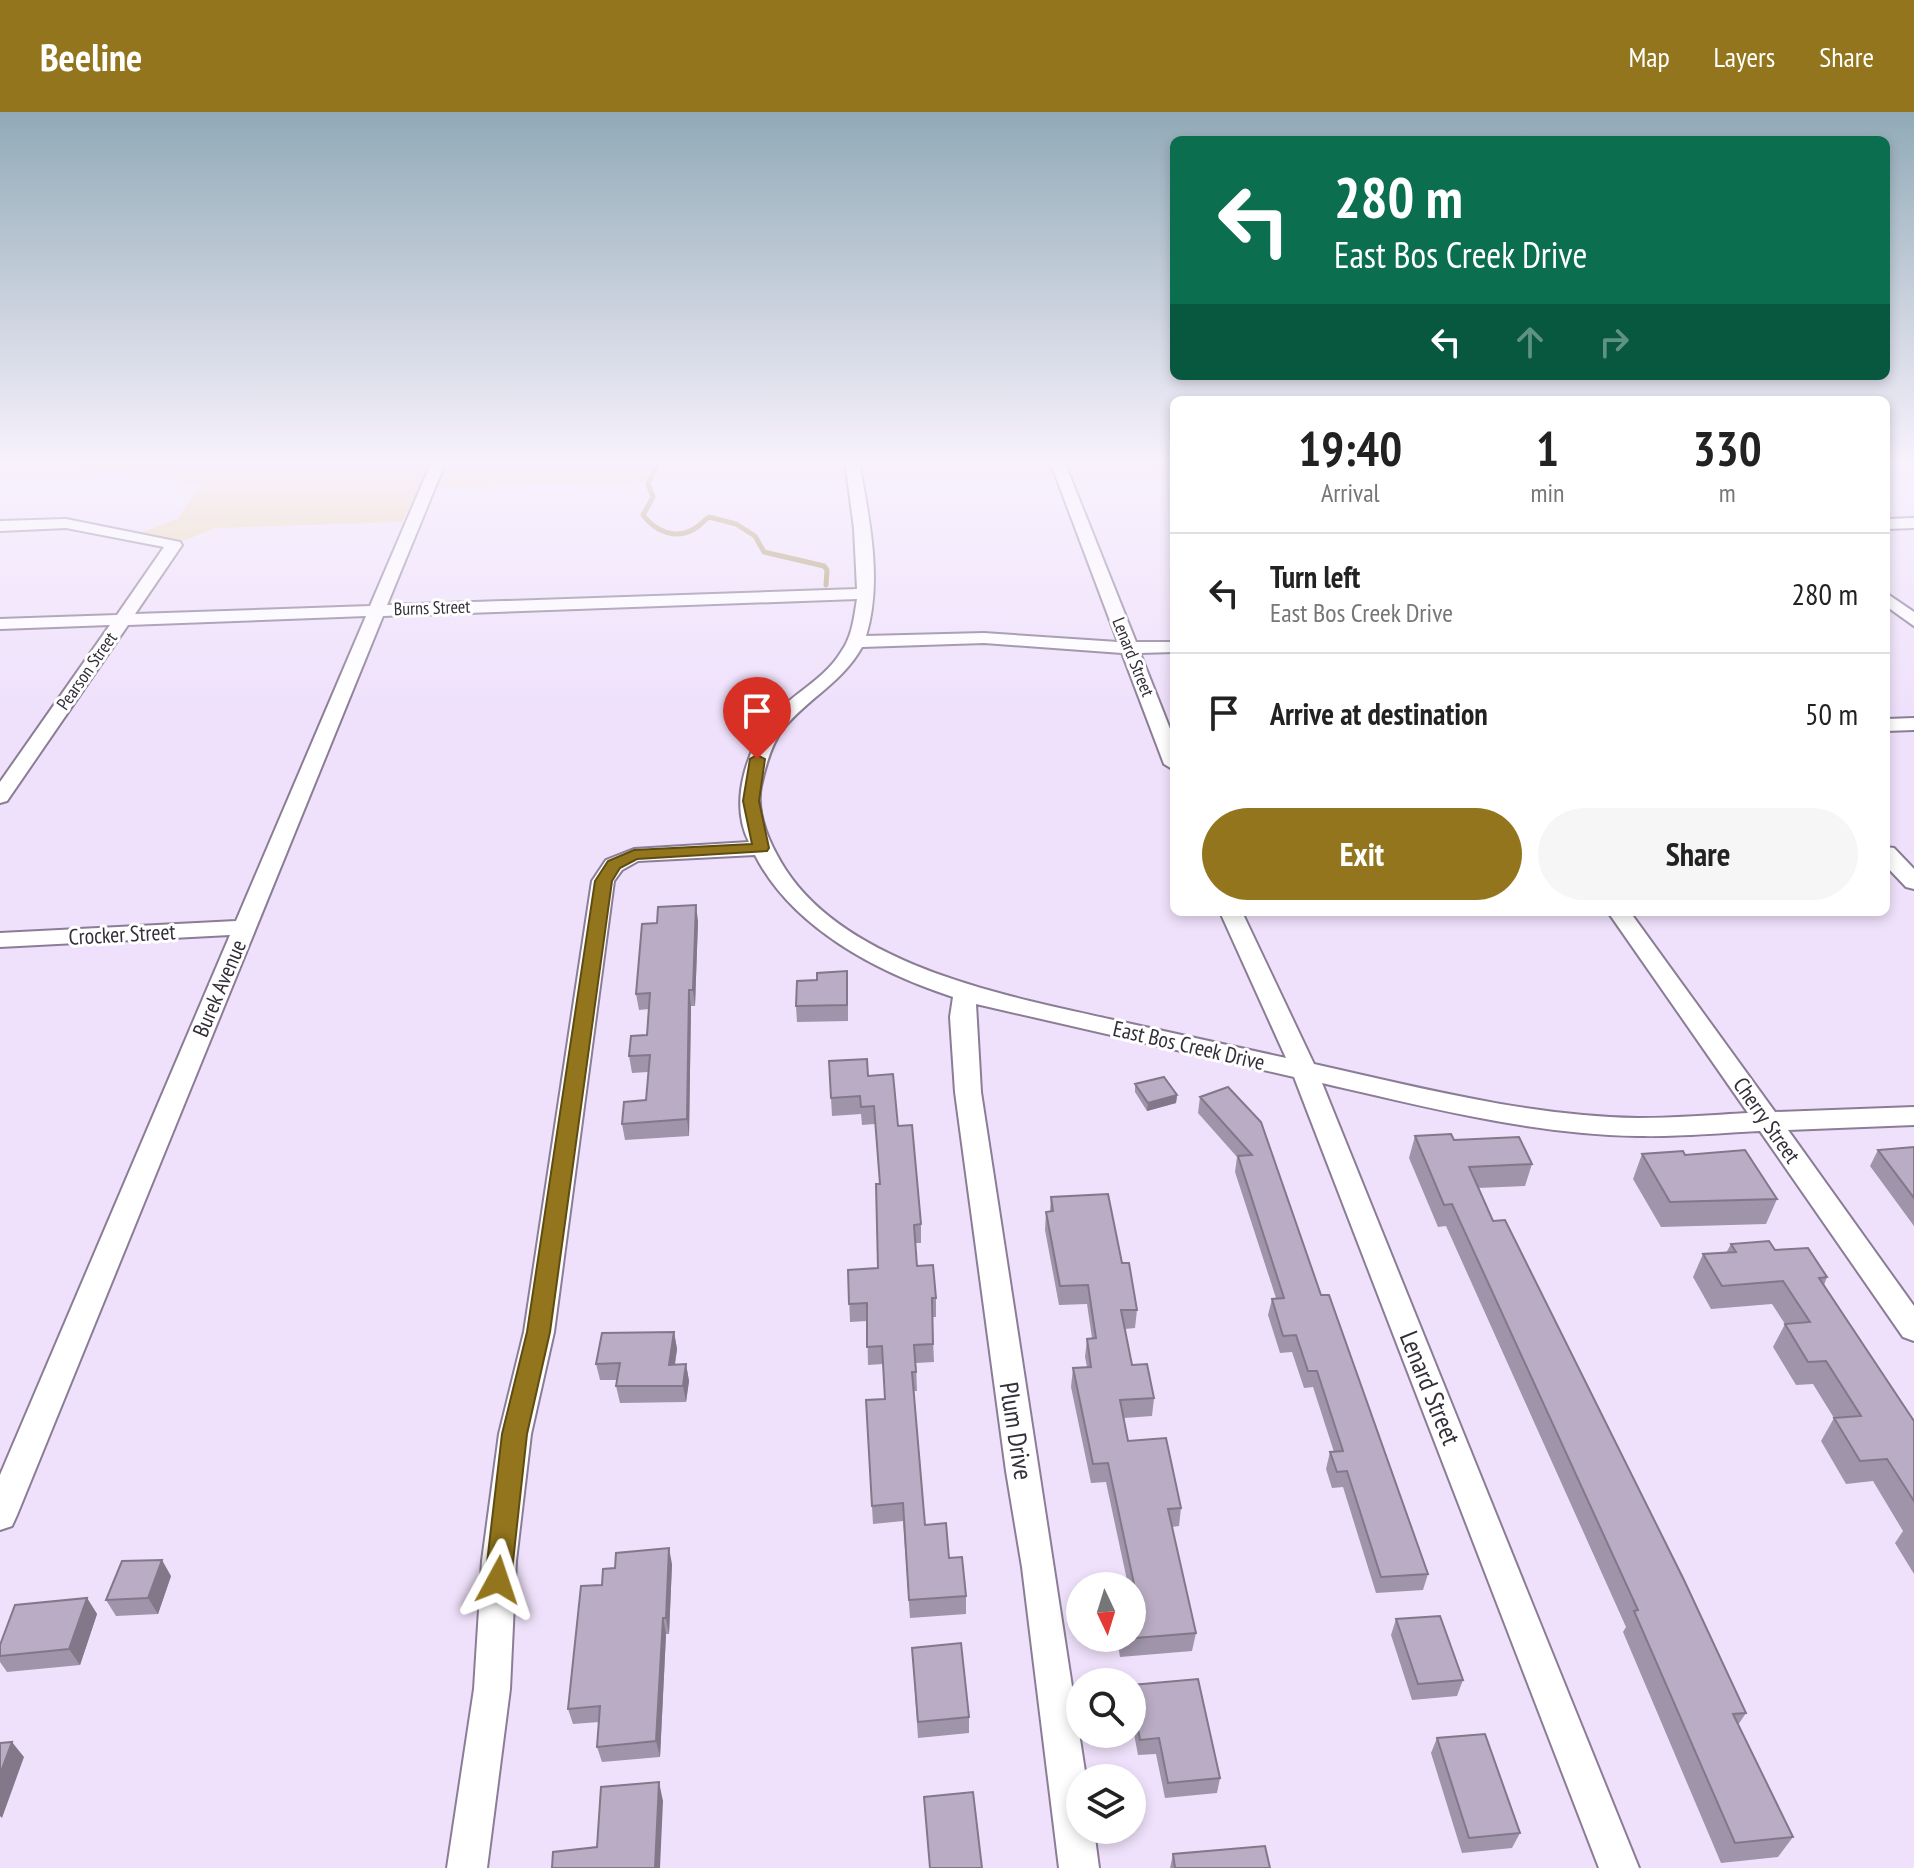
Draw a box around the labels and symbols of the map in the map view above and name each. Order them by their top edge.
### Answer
street label: Burns Street [393,595,471,620]
street label: Lenard Street [1107,614,1160,700]
street label: Pearson Street [51,627,122,714]
pin [723,677,791,759]
street label: Crocker Street [68,917,176,951]
street label: Burek Avenue [186,935,252,1041]
street label: East Bos Creek Drive [1110,1014,1268,1076]
street label: Cherry Street [1727,1072,1807,1168]
street label: Lenard Street [1393,1326,1468,1450]
street label: Plum Drive [992,1380,1041,1482]
position arrow [456,1538,540,1622]
north arrow [1066,1572,1146,1652]

